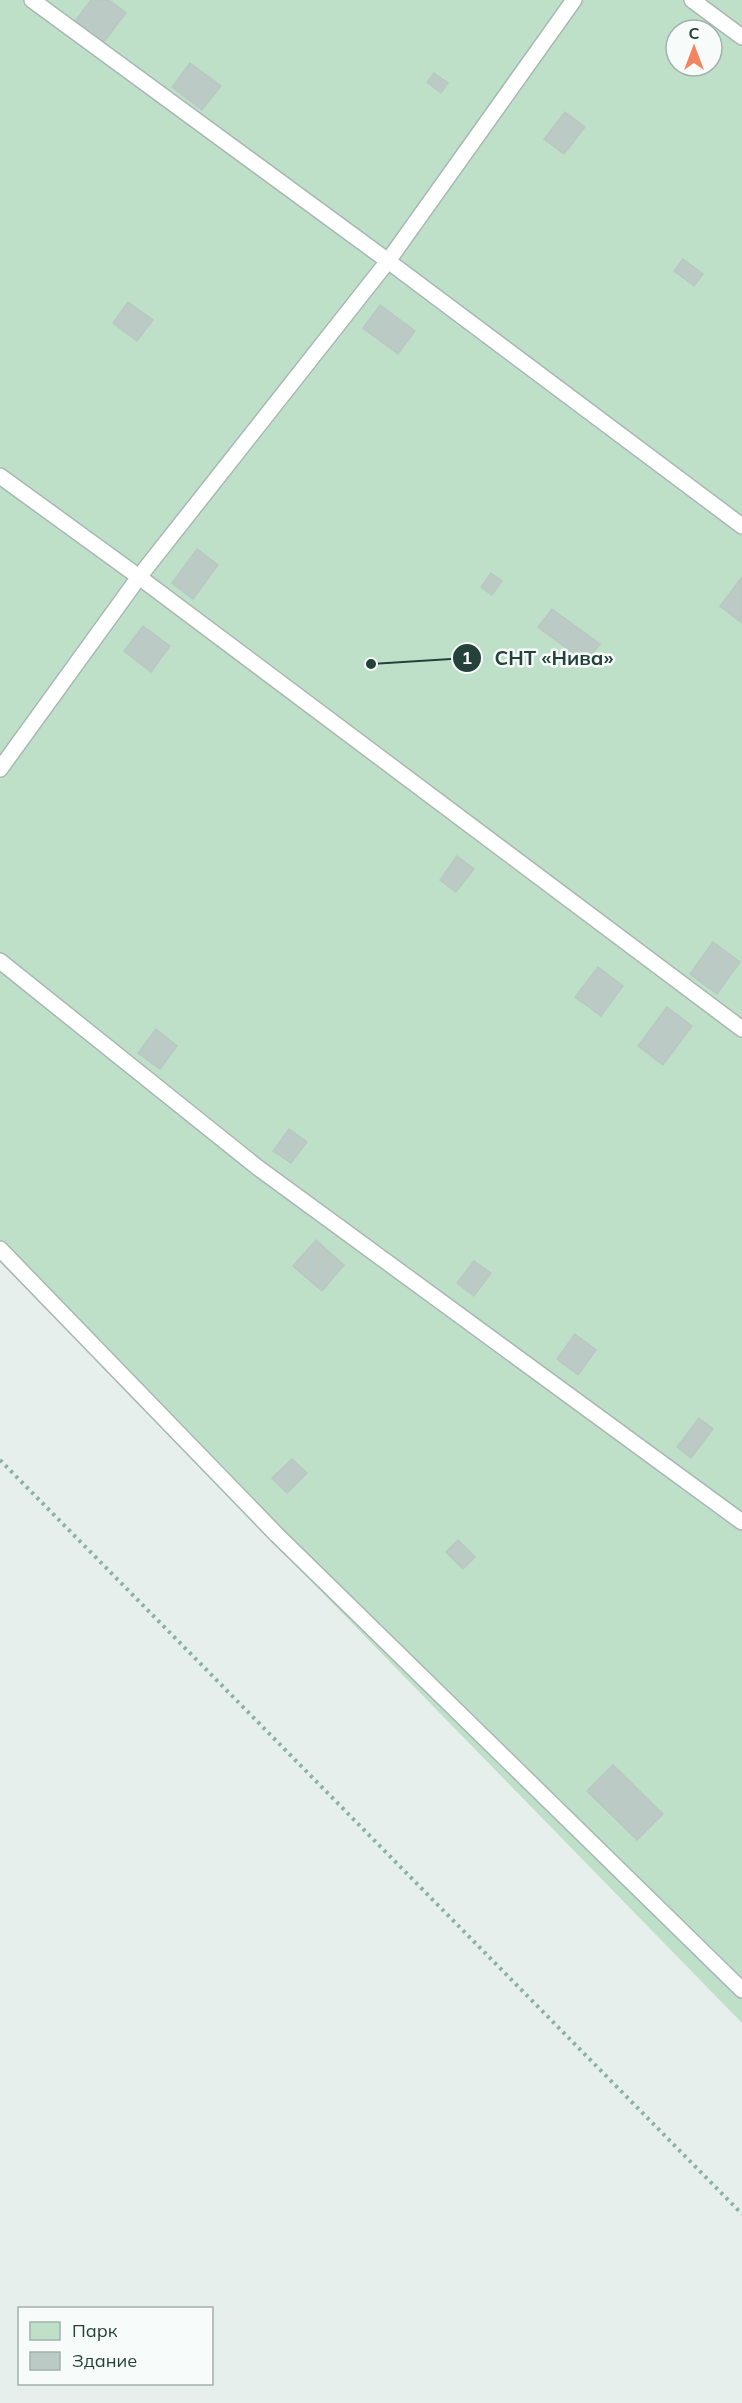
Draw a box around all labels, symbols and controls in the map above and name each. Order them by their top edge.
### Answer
north arrow [664,18,724,78]
text: С [689,23,700,43]
callout: СНТ «Нива» [452,639,625,677]
text: СНТ «Нива» [495,645,614,670]
text: 1 [462,646,472,669]
legend [18,2307,213,2385]
text: Парк [72,2319,118,2342]
text: Здание [72,2349,137,2372]

